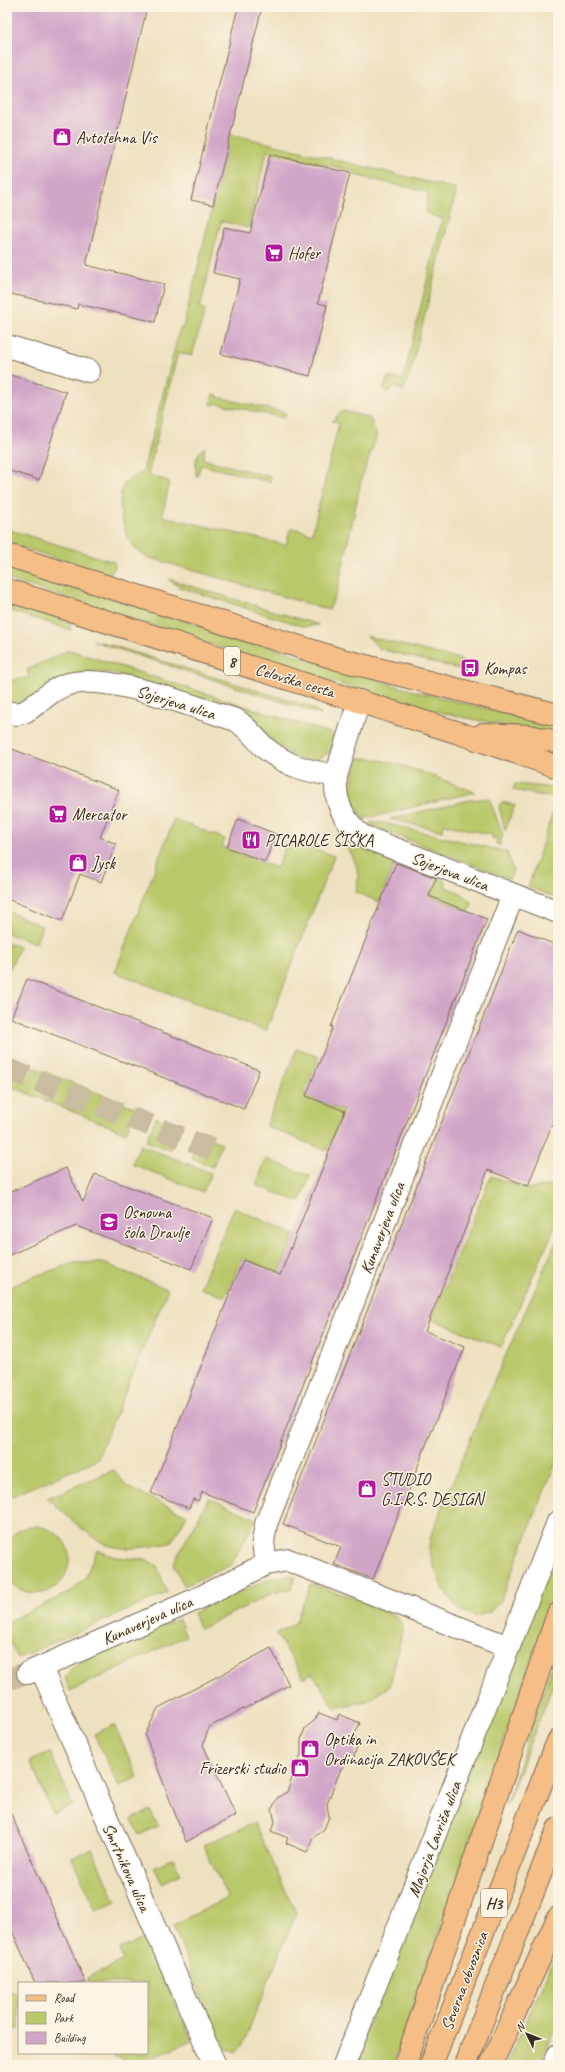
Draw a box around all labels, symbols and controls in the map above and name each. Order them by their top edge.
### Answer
shop icon: Avtotehna Vis [51,126,73,148]
place label: Avtotehna Vis [76,127,159,148]
supermarket icon: Hofer [263,242,285,264]
place label: Hofer [288,243,322,264]
road number: 8 [224,647,240,675]
bus stop icon: Kompas [459,657,481,679]
street label: Celovška cesta [253,658,339,703]
place label: Kompas [484,658,528,679]
street label: Sojerjeva ulica [134,681,219,725]
supermarket icon: Mercator [47,803,69,825]
place label: Mercator [72,804,128,825]
restaurant icon: PICAROLE ŠIŠKA [240,829,262,851]
place label: PICAROLE ŠIŠKA [265,830,374,851]
street label: Sojerjeva ulica [408,847,493,896]
shop icon: Jysk [67,852,89,874]
place label: Jysk [91,853,117,874]
street label: Kunaverjeva ulica [355,1178,410,1277]
place label: Osnovna šola Dravlje [123,1202,190,1243]
school or university icon: Osnovna šola Dravlje [98,1211,120,1233]
place label: STUDIO G.I.R.S. DESIGN [381,1469,486,1510]
shop icon: STUDIO G.I.R.S. DESIGN [356,1478,378,1500]
street label: Kunaverjeva ulica [99,1591,196,1650]
place label: Optika in Ordinacija ZAKOVŠEK [324,1729,458,1770]
shop icon: Optika in Ordinacija ZAKOVŠEK [299,1738,321,1760]
shop icon: Frizerski studio [289,1757,311,1779]
place label: Frizerski studio [199,1758,287,1779]
street label: Majorja Lavriča ulica [403,1777,467,1900]
street label: Smrtnikova ulica [98,1820,156,1917]
road number: H3 [481,1889,507,1917]
street label: Severna obvoznica [436,1927,493,2034]
legend [18,1982,148,2054]
text: Road [54,1990,76,2006]
text: Park [54,2010,75,2026]
north arrow [507,2014,547,2054]
text: N [512,2018,529,2034]
text: Building [54,2030,86,2046]

